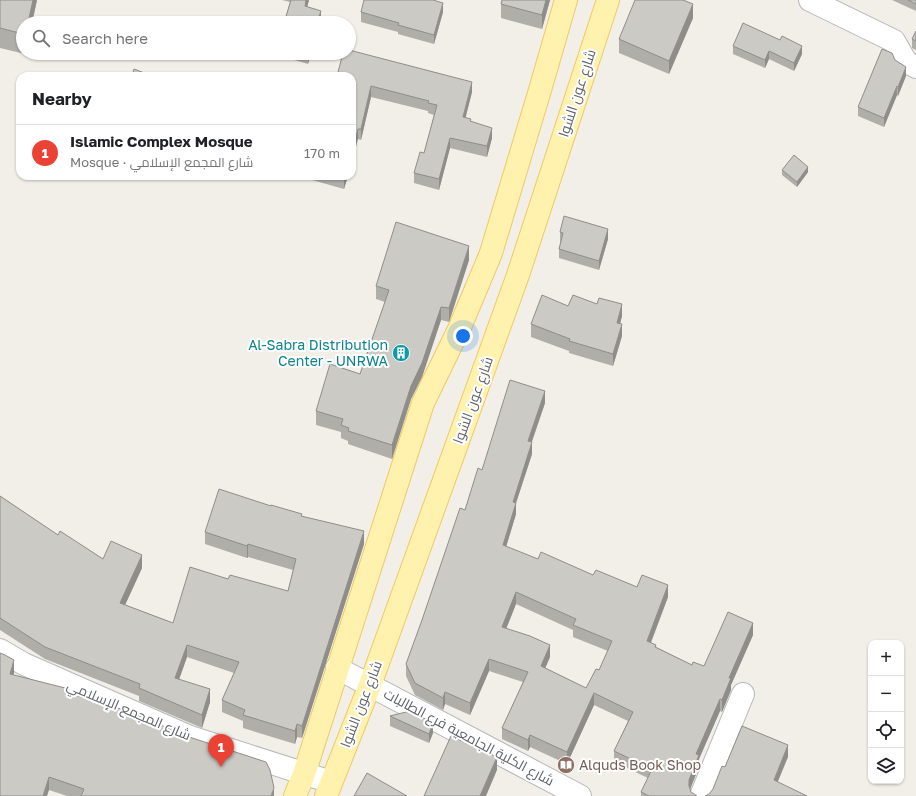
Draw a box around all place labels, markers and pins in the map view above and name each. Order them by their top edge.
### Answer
place label: Al-Sabra Distribution Center - UNRWA [248,336,389,369]
building icon: Al-Sabra Distribution Center - UNRWA [391,343,411,363]
pin: 1 [208,734,234,767]
library icon: Alquds Book Shop [556,755,576,775]
place label: Alquds Book Shop [579,756,701,773]

